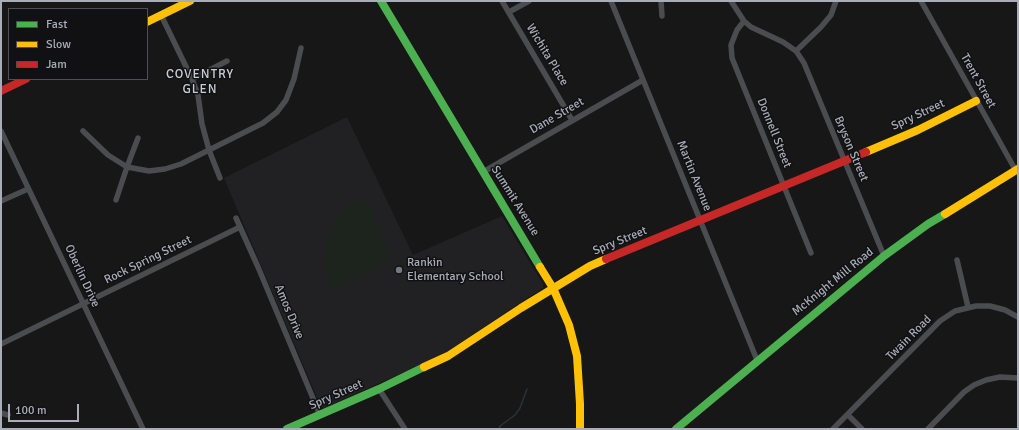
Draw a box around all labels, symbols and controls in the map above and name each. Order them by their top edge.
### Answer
legend [8,8,148,80]
text: Fast [46,17,67,32]
street label: Wichita Place [523,21,571,89]
text: Slow [46,37,71,52]
street label: Trent Street [957,51,999,111]
text: Jam [46,57,67,72]
district label: COVENTRY GLEN [166,67,234,98]
street label: Dane Street [527,95,587,137]
street label: Donnell Street [753,96,795,170]
street label: Spry Street [889,96,947,134]
street label: Bryson Street [831,114,871,184]
street label: Martin Avenue [673,139,715,213]
street label: Summit Avenue [488,163,542,239]
street label: Spry Street [591,224,649,258]
street label: Rock Spring Street [102,233,194,287]
street label: Oberlin Drive [61,242,103,310]
street label: McKnight Mill Road [790,245,876,319]
place label: Rankin Elementary School [407,256,503,284]
marker: Rankin Elementary School [394,265,404,275]
street label: Amos Drive [271,283,307,341]
street label: Twain Road [883,312,935,364]
street label: Spry Street [307,377,365,413]
scale bar [10,396,81,422]
text: 100 m [15,403,47,418]

